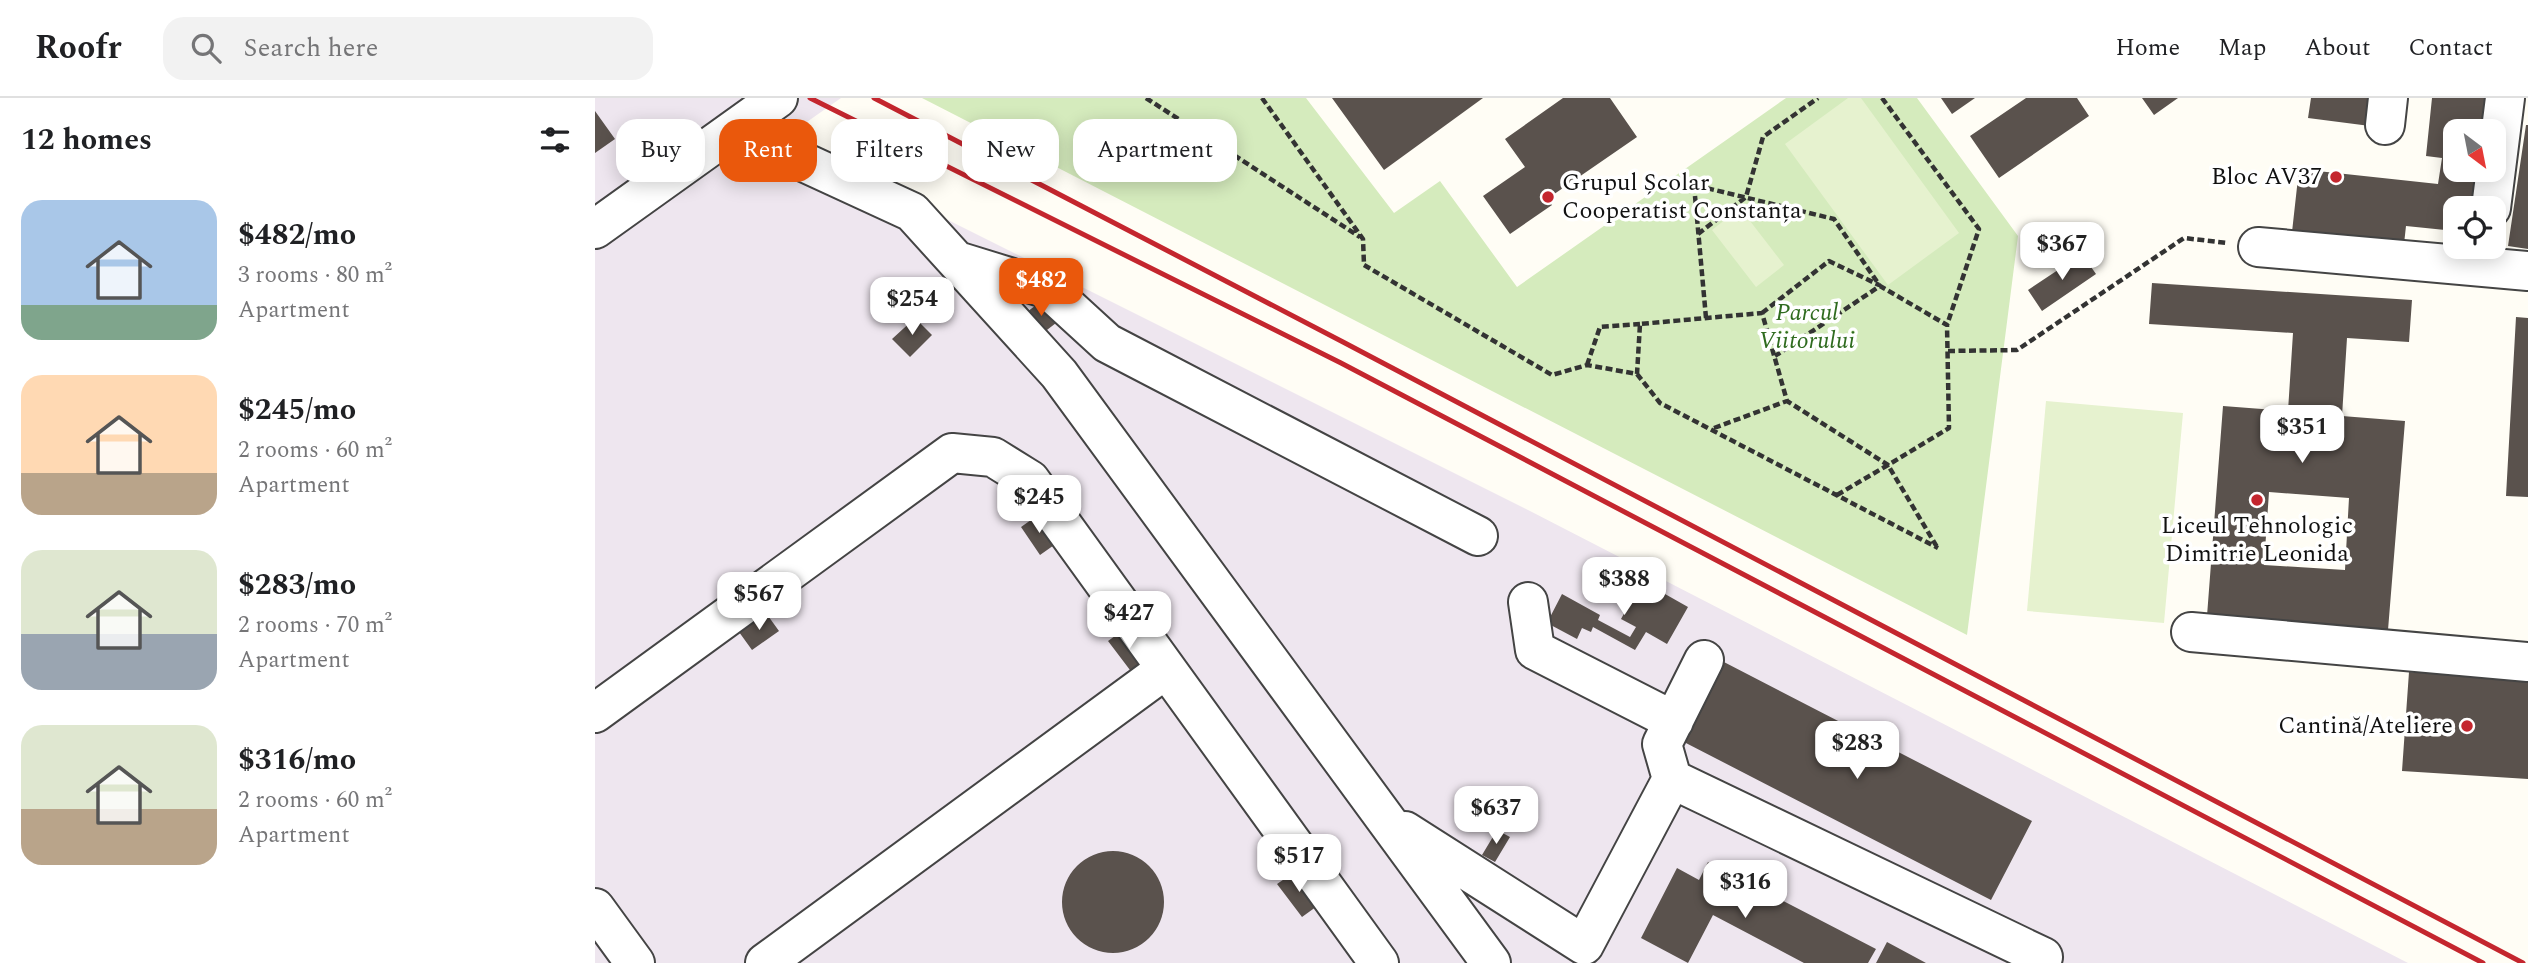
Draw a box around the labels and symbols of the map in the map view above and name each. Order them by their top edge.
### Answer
north arrow [2443,119,2506,182]
place label: Bloc AV37 [2211,159,2322,195]
place label: Grupul Școlar Cooperatist Constanța [1562,165,1802,229]
marker: Bloc AV37 [2328,169,2344,185]
marker: Grupul Școlar Cooperatist Constanța [1540,189,1556,205]
pin: $367 [2021,222,2103,282]
pin: $482 [1000,258,1082,318]
pin: $254 [871,278,953,337]
park label: Parcul Viitorului [1759,295,1855,359]
pin: $351 [2261,406,2343,465]
pin: $245 [998,476,1080,535]
marker: Liceul Tehnologic Dimitrie Leonida [2249,492,2265,508]
place label: Liceul Tehnologic Dimitrie Leonida [2161,508,2353,572]
pin: $388 [1583,558,1665,617]
pin: $567 [718,573,800,632]
pin: $427 [1088,592,1170,651]
place label: Cantină/Ateliere [2278,708,2453,744]
marker: Cantină/Ateliere [2459,718,2475,734]
pin: $283 [1816,722,1898,781]
pin: $637 [1455,786,1537,846]
pin: $517 [1258,834,1340,894]
pin: $316 [1704,860,1786,920]

